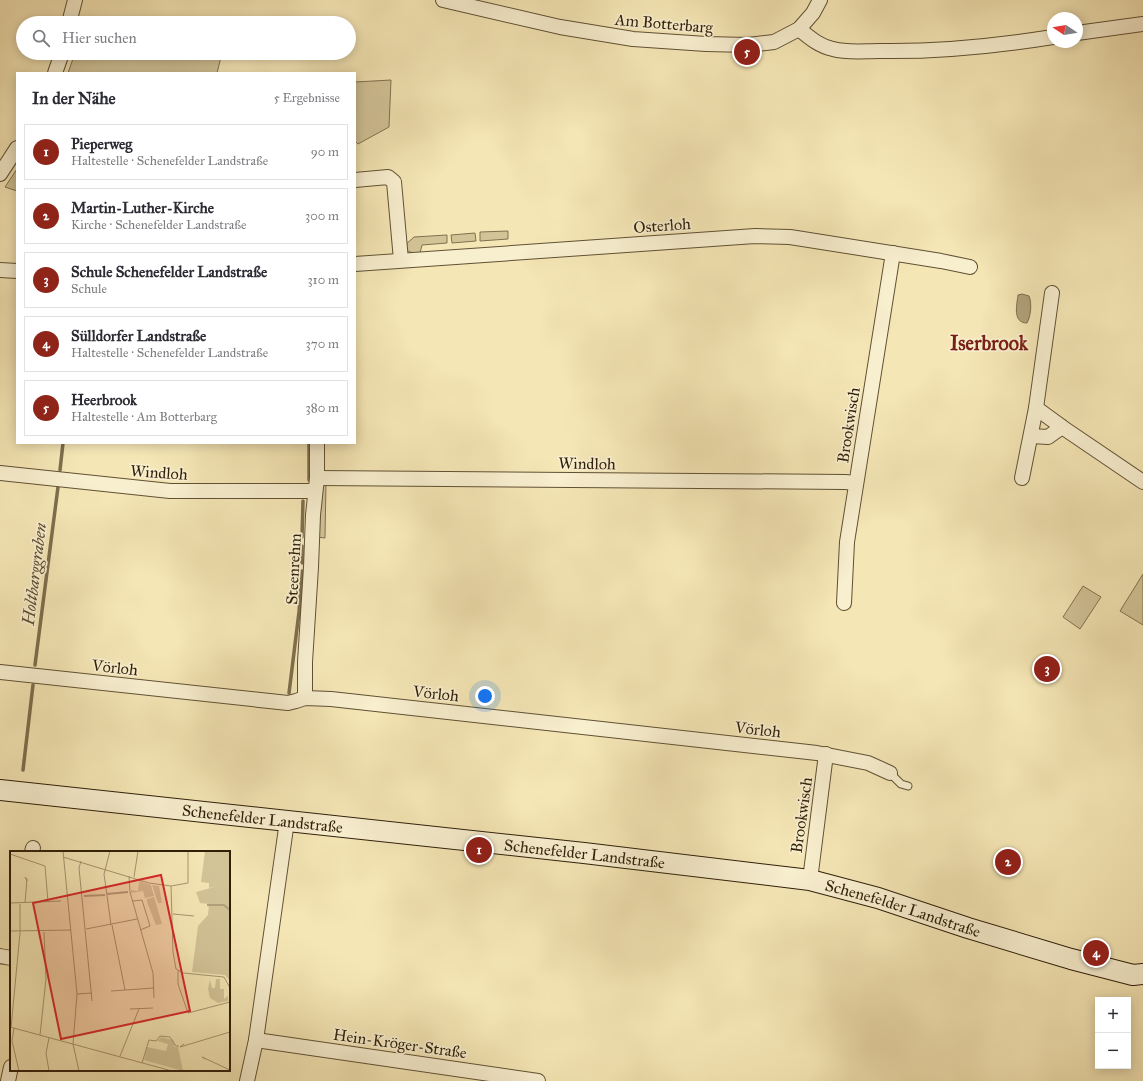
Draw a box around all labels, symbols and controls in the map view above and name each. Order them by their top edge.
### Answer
street label: Am Botterbarg [613,10,714,38]
north arrow [1047,12,1083,48]
search box [16,16,356,60]
icon: search [30,27,52,49]
text: Hier suchen [62,29,137,47]
pin: 5 [734,37,760,67]
text: In der Nähe [32,88,116,109]
text: 5 Ergebnisse [274,90,340,106]
text: Pieperweg [71,135,132,153]
text: 1 [43,144,49,160]
text: 90 m [311,144,339,160]
text: Haltestelle · Schenefelder Landstraße [71,153,268,169]
text: Martin-Luther-Kirche [71,199,214,217]
text: 2 [43,208,49,224]
text: 300 m [305,208,339,224]
street label: Osterloh [633,214,692,237]
text: Kirche · Schenefelder Landstraße [71,217,246,233]
text: Schule Schenefelder Landstraße [71,263,267,281]
text: 3 [43,272,49,288]
text: 310 m [307,272,339,288]
text: Schule [71,281,107,297]
text: Sülldorfer Landstraße [71,327,206,345]
district label: Iserbrook [950,331,1029,355]
text: 4 [42,336,50,352]
text: 370 m [306,336,339,352]
text: Haltestelle · Schenefelder Landstraße [71,345,268,361]
street label: Brookwisch [833,386,864,464]
text: Heerbrook [71,391,137,409]
text: 5 [43,400,49,416]
text: 380 m [306,400,339,416]
text: Haltestelle · Am Botterbarg [71,409,217,425]
street label: Windloh [558,453,616,474]
street label: Windloh [130,461,188,484]
water label: Holtbarggraben [18,521,51,628]
street label: Steenrehm [282,532,305,605]
pin: 3 [1034,654,1060,684]
street label: Vörloh [90,656,139,679]
street label: Vörloh [411,682,460,705]
your location [475,686,495,706]
street label: Vörloh [733,718,782,741]
street label: Brookwisch [787,776,816,854]
street label: Schenefelder Landstraße [181,801,344,837]
pin: 1 [466,835,492,865]
street label: Schenefelder Landstraße [503,835,666,873]
pin: 2 [995,847,1021,877]
inset map [10,851,230,1071]
street label: Schenefelder Landstraße [823,875,983,941]
pin: 4 [1083,938,1109,968]
map controls [1095,997,1131,1069]
button: + [1095,997,1131,1033]
street label: Hein-Kröger-Straße [332,1025,468,1063]
button: − [1095,1033,1131,1069]

